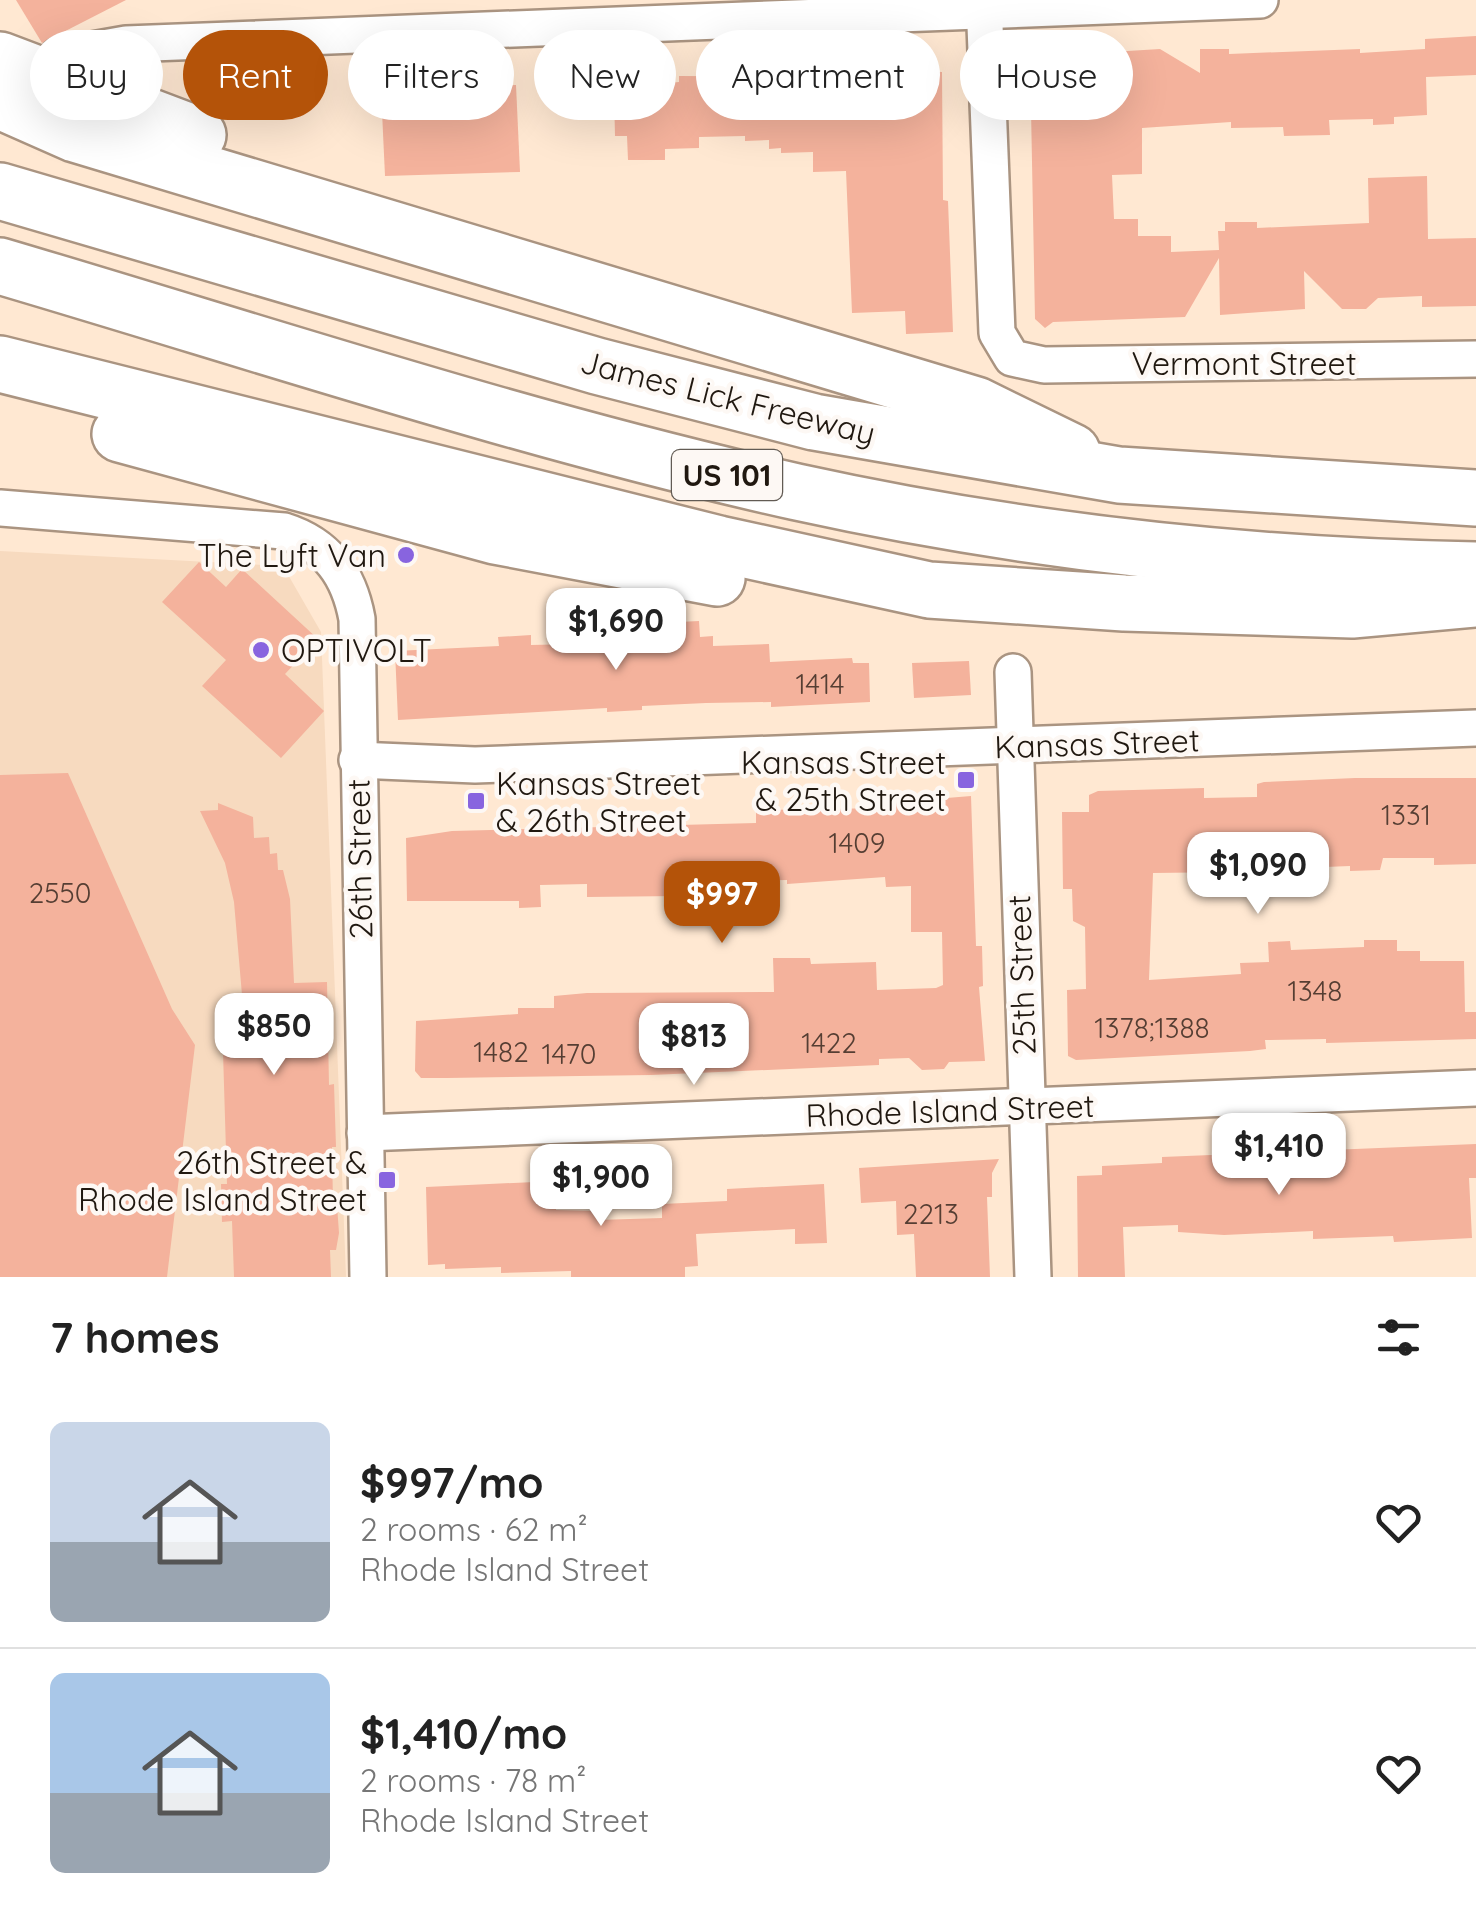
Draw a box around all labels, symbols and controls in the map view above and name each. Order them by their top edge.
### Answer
chip: Buy [30,30,163,120]
chip: Rent [183,30,328,120]
chip: Filters [348,30,514,120]
chip: New [534,30,676,120]
chip: Apartment [696,30,940,120]
chip: House [960,30,1133,120]
street label: James Lick Freeway [576,341,880,453]
street label: Vermont Street [1132,343,1357,383]
road number: US 101 [672,450,782,500]
place label: The Lyft Van [197,535,386,575]
marker: The Lyft Van [395,544,417,566]
pin: $1,690 [535,588,697,673]
text: $1,690 [568,600,664,640]
place label: OPTIVOLT [281,630,432,670]
marker: OPTIVOLT [250,639,272,661]
house number: 1414 [795,666,845,701]
street label: Kansas Street [994,719,1200,767]
place label: Kansas Street & 25th Street [741,742,946,819]
place label: Kansas Street & 26th Street [496,763,701,840]
marker: Kansas Street & 25th Street [955,769,977,791]
street label: 26th Street [338,779,380,939]
marker: Kansas Street & 26th Street [465,790,487,812]
house number: 1331 [1381,797,1431,832]
house number: 1409 [829,825,885,860]
pin: $1,090 [1177,832,1339,917]
text: $1,090 [1209,844,1307,884]
pin: $997 [663,861,781,946]
text: $997 [686,873,758,913]
house number: 2550 [29,875,91,910]
street label: 25th Street [998,894,1044,1056]
house number: 1348 [1288,973,1342,1008]
pin: $850 [215,993,333,1078]
pin: $813 [635,1003,753,1088]
text: $850 [237,1005,311,1045]
house number: 1378;1388 [1094,1010,1210,1045]
text: $813 [661,1015,727,1055]
house number: 1422 [801,1025,857,1060]
house number: 1482 [473,1034,529,1069]
house number: 1470 [542,1036,596,1071]
street label: Rhode Island Street [805,1085,1095,1135]
pin: $1,410 [1198,1113,1360,1198]
text: $1,410 [1234,1125,1324,1165]
place label: 26th Street & Rhode Island Street [78,1142,367,1219]
pin: $1,900 [520,1144,682,1229]
text: $1,900 [552,1156,650,1196]
marker: 26th Street & Rhode Island Street [376,1169,398,1191]
house number: 2213 [903,1196,959,1231]
icon: filters [1371,1310,1426,1365]
text: 7 homes [50,1311,219,1364]
text: $997/mo [360,1456,543,1509]
icon: home [130,1462,250,1582]
icon: heart [1371,1495,1426,1550]
text: 2 rooms · 62 m² [360,1509,588,1549]
text: Rhode Island Street [360,1549,649,1589]
text: $1,410/mo [360,1707,567,1760]
icon: home [130,1713,250,1833]
icon: heart [1371,1746,1426,1801]
text: 2 rooms · 78 m² [360,1760,586,1800]
text: Rhode Island Street [360,1800,649,1840]

